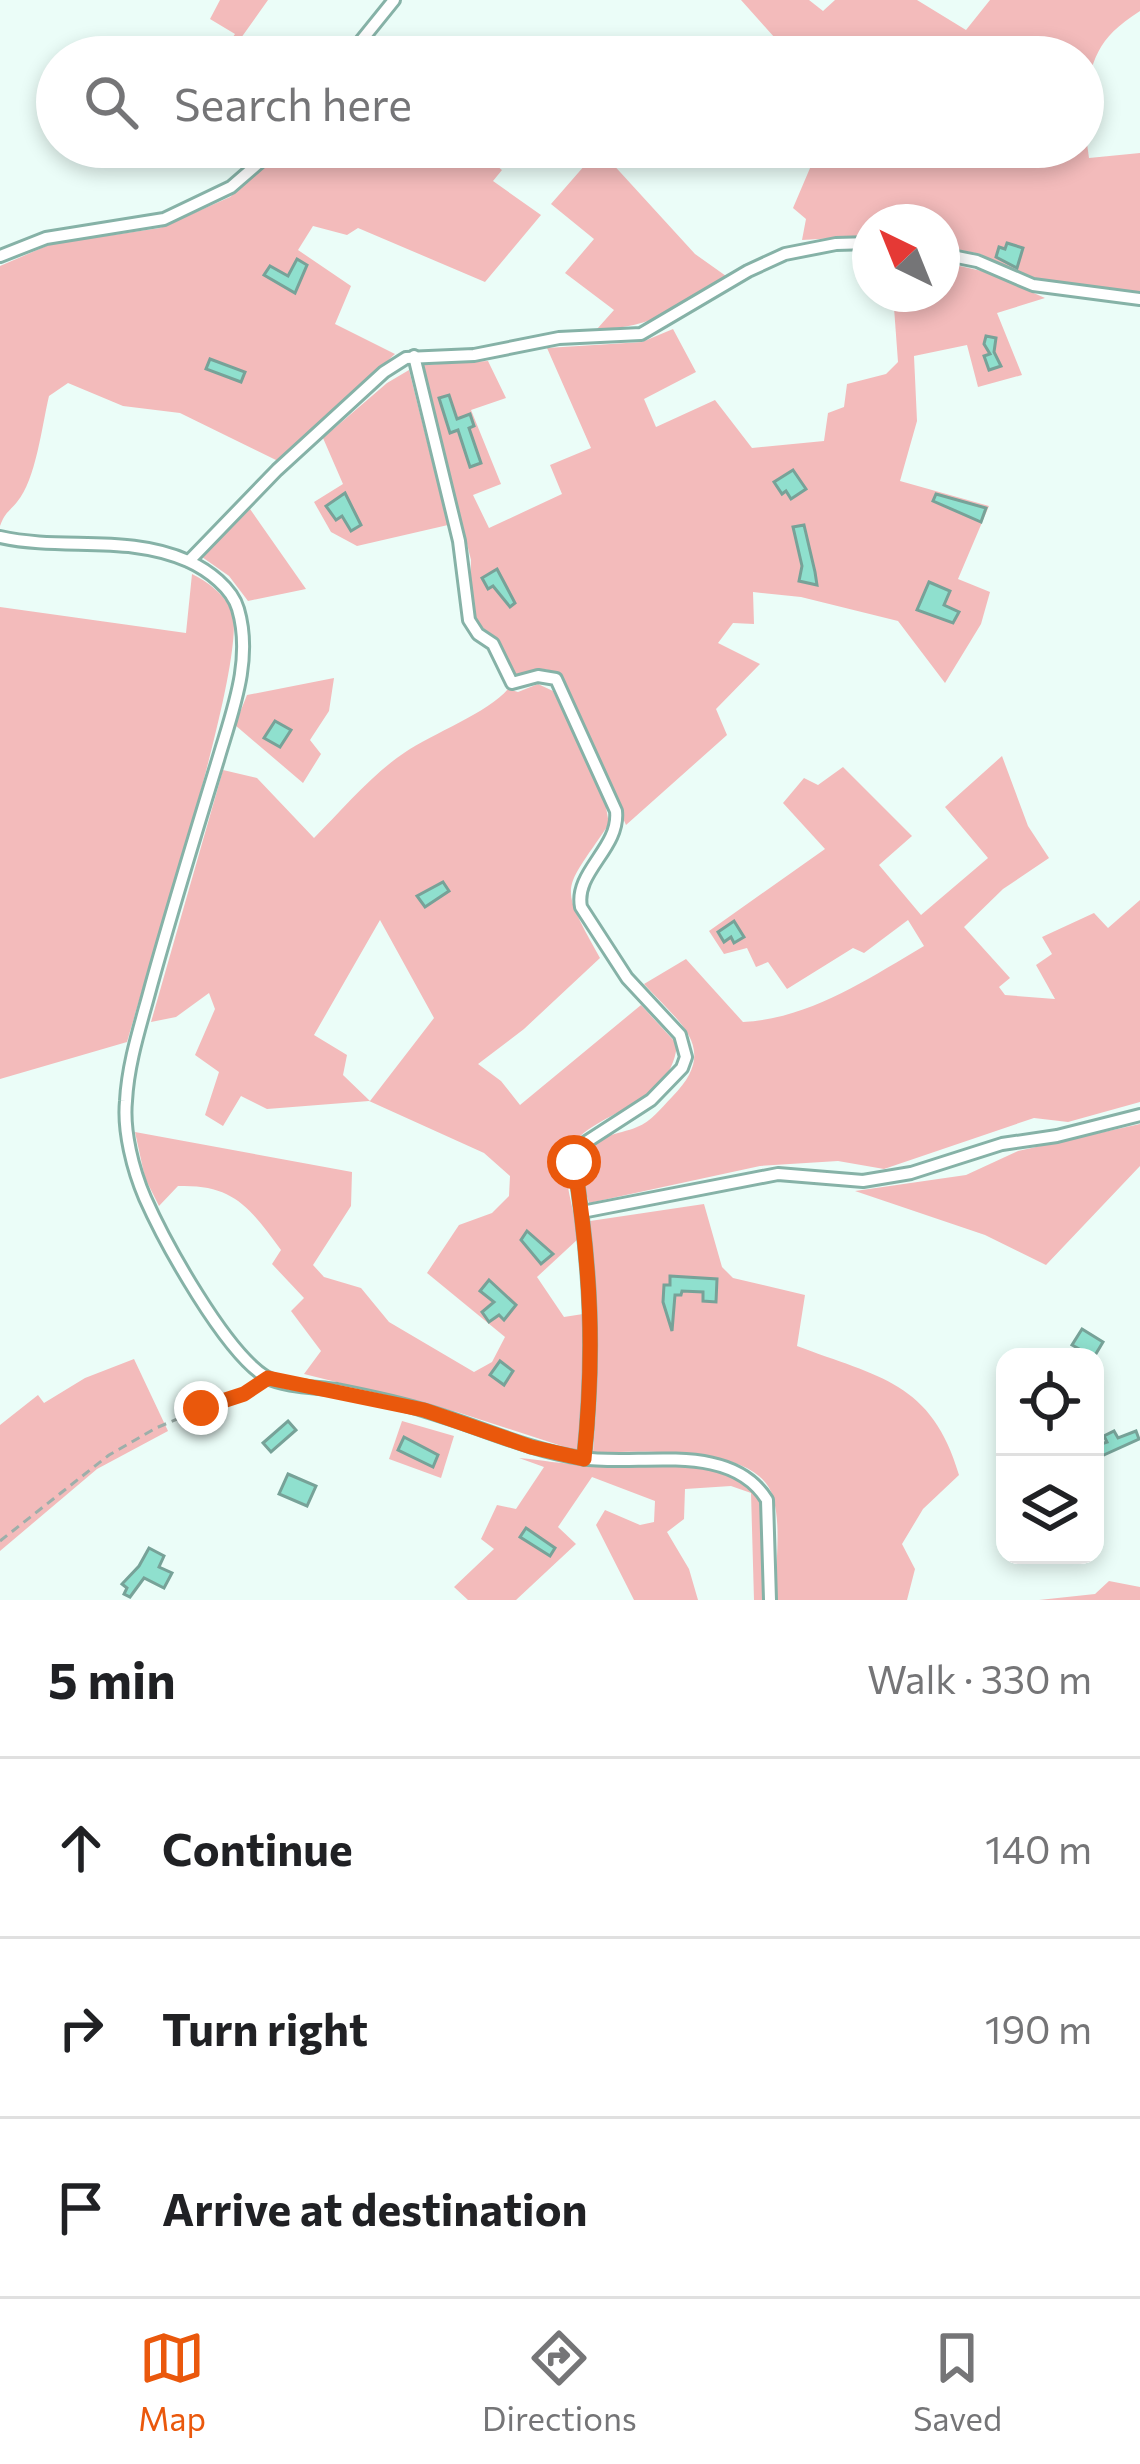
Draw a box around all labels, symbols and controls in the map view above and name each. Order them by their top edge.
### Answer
search box [36,36,1104,168]
icon: search [78,69,144,135]
text: Search here [174,75,412,130]
north arrow [852,204,960,312]
route start [547,1135,601,1189]
map controls [996,1348,1104,1564]
button: locate [996,1348,1104,1456]
route end [174,1381,228,1435]
button: layers [996,1456,1104,1564]
text: 5 min [48,1647,176,1710]
text: Walk · 330 m [867,1654,1092,1702]
icon: ahead [48,1815,114,1881]
text: Continue [162,1820,353,1875]
text: 140 m [985,1824,1092,1872]
icon: right [48,1995,114,2061]
text: Turn right [162,2000,368,2055]
text: 190 m [985,2004,1092,2052]
icon: arrive [48,2175,114,2241]
text: Arrive at destination [162,2180,588,2235]
tab: Map [138,2325,206,2438]
tab: Directions [482,2325,637,2438]
tab: Saved [913,2325,1002,2438]

